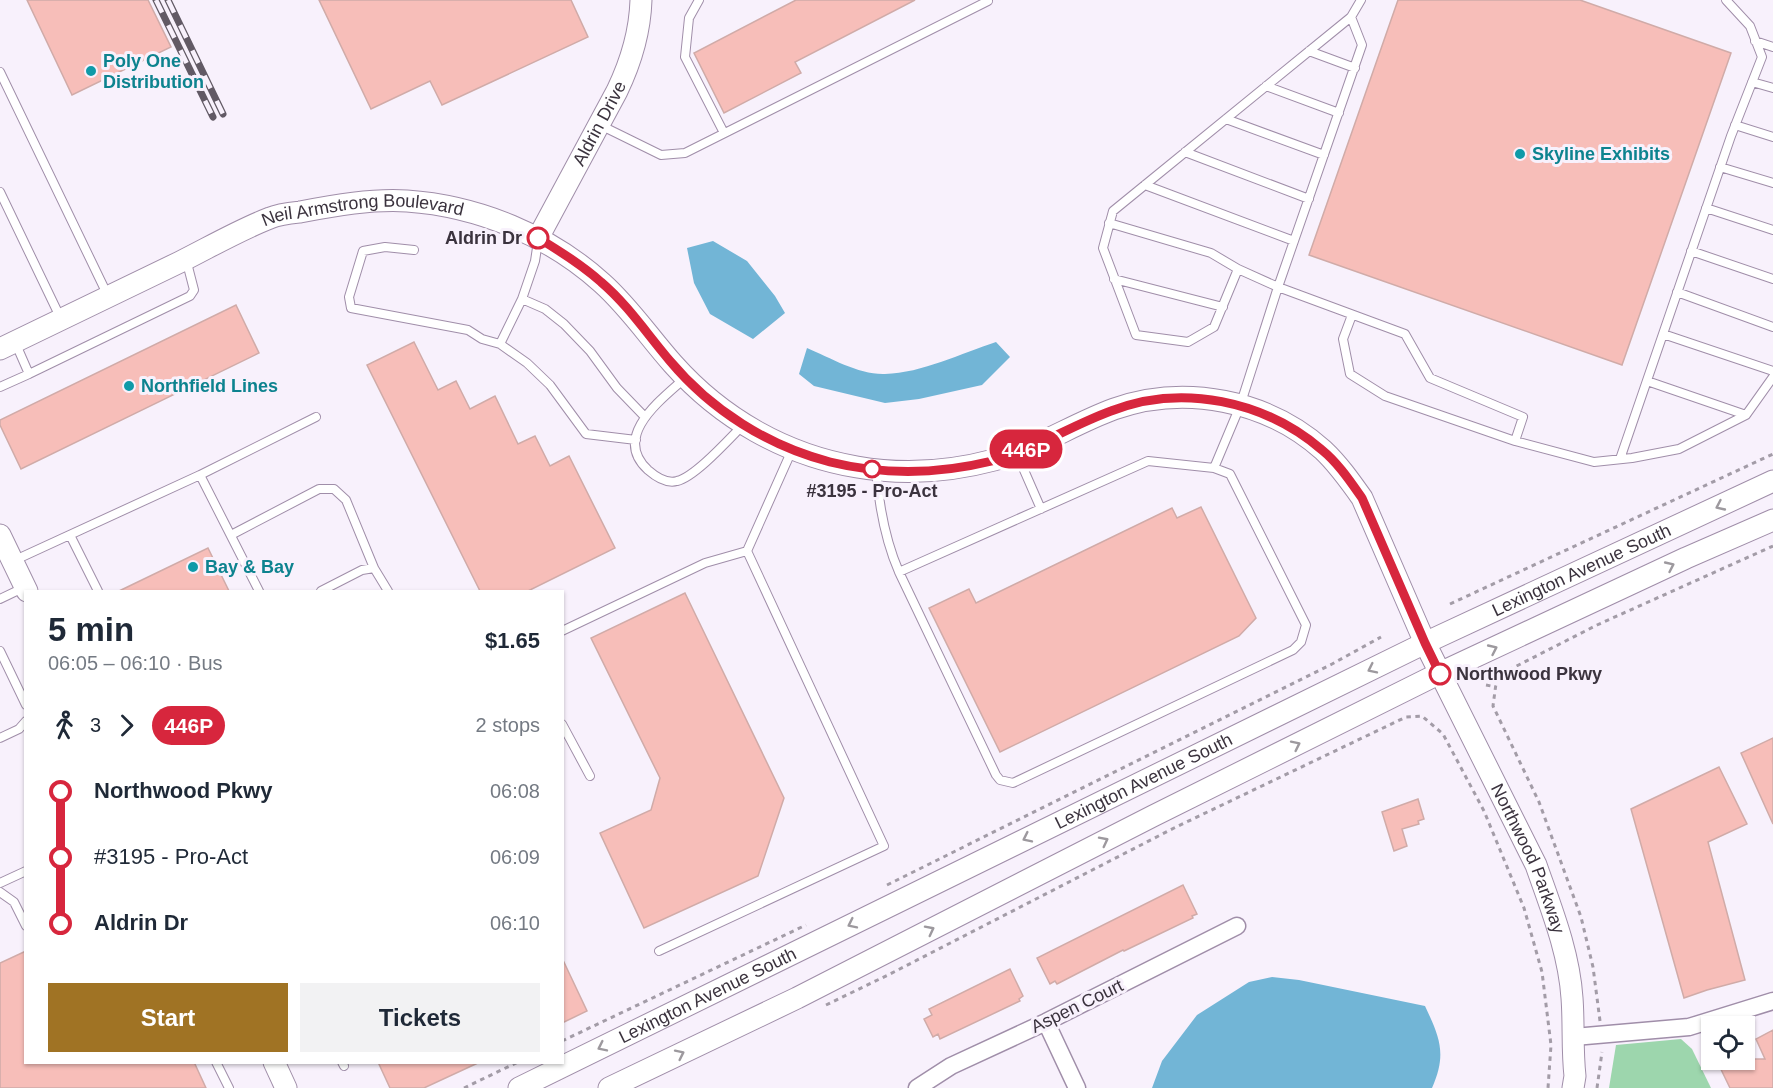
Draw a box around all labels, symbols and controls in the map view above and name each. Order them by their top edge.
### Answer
place label: Poly One Distribution [103,51,204,92]
marker: Poly One Distribution [84,64,98,78]
street label: Aldrin Drive [569,78,630,169]
place label: Skyline Exhibits [1532,144,1670,164]
marker: Skyline Exhibits [1513,147,1527,161]
street label: Neil Armstrong Boulevard [259,191,466,230]
marker: Aldrin Dr [527,227,549,249]
place label: Aldrin Dr [445,228,522,248]
place label: Northfield Lines [141,376,278,396]
marker: Northfield Lines [122,379,136,393]
line badge: 446P [984,430,1068,468]
text: 446P [1001,438,1051,461]
marker: #3195 - Pro-Act [863,460,881,478]
place label: #3195 - Pro-Act [806,481,938,501]
one-way arrow [1715,499,1726,511]
street label: Lexington Avenue South [1489,520,1674,620]
place label: Bay & Bay [205,557,294,577]
marker: Bay & Bay [186,560,200,574]
one-way arrow [1663,561,1674,573]
text: 5 min [48,611,134,648]
text: $1.65 [485,628,540,653]
one-way arrow [1487,644,1498,656]
text: 06:05 – 06:10 · Bus [48,652,223,674]
one-way arrow [1367,661,1378,673]
marker: Northwood Pkwy [1429,663,1451,685]
place label: Northwood Pkwy [1456,664,1602,684]
icon: walk [48,709,81,742]
icon: forward [110,709,143,742]
text: 3 [90,714,101,736]
text: 446P [164,714,213,737]
text: 2 stops [476,714,540,736]
street label: Lexington Avenue South [1052,729,1236,833]
one-way arrow [1289,741,1300,752]
text: Northwood Pkwy [94,778,272,803]
text: 06:08 [490,780,540,802]
street label: Northwood Parkway [1487,780,1569,936]
one-way arrow [1023,831,1034,842]
one-way arrow [1097,837,1108,848]
text: #3195 - Pro-Act [94,844,248,869]
text: 06:09 [490,846,540,868]
text: Aldrin Dr [94,910,188,935]
text: 06:10 [490,912,540,934]
one-way arrow [848,917,859,928]
one-way arrow [924,926,935,937]
street label: Lexington Avenue South [616,943,799,1047]
street label: Aspen Court [1028,975,1126,1037]
button: Start [48,983,288,1052]
button: Tickets [300,983,540,1052]
map controls [1701,1016,1755,1070]
button: locate [1701,1016,1755,1070]
one-way arrow [598,1040,608,1051]
one-way arrow [674,1049,685,1061]

